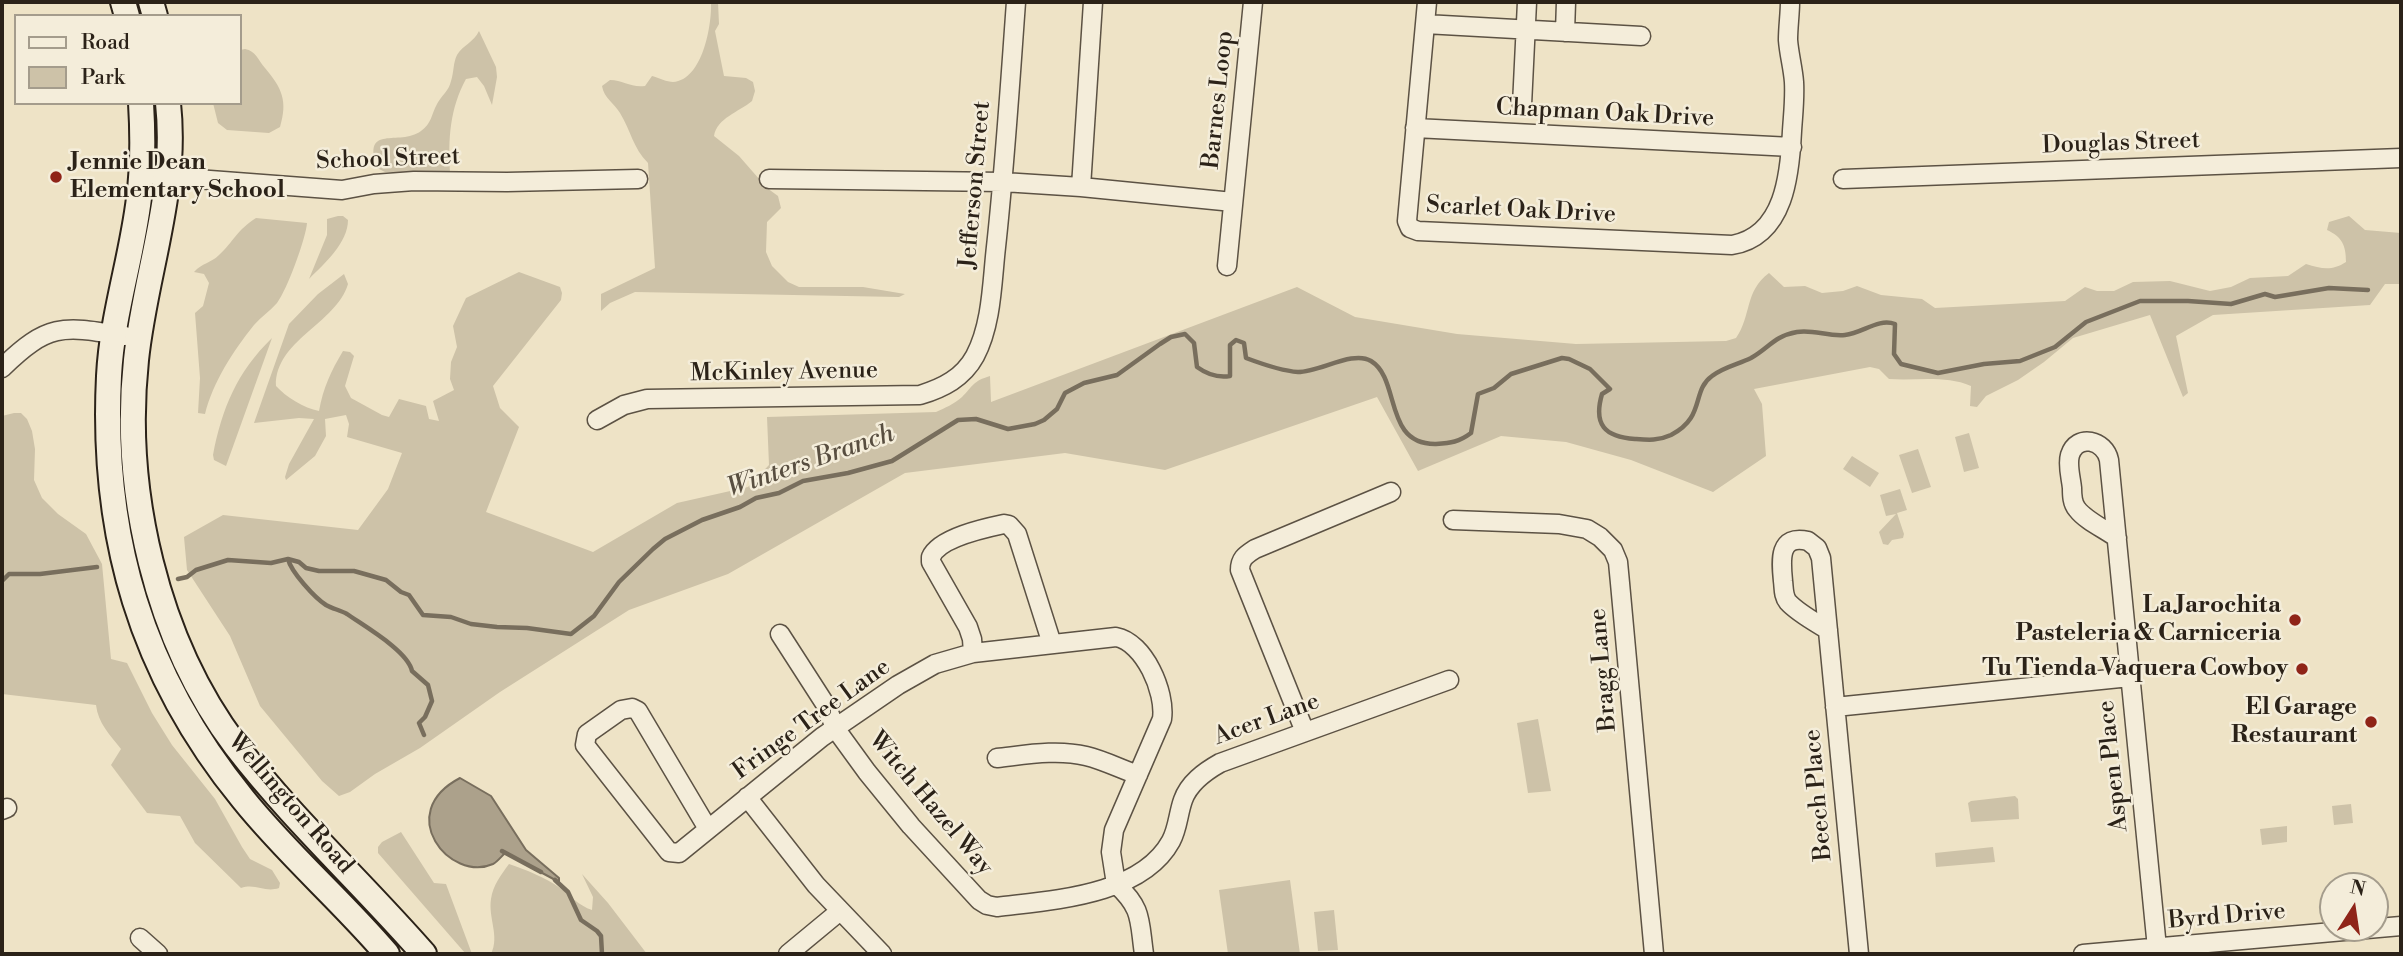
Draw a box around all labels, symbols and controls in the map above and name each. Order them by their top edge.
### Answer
legend [14,14,242,105]
text: Road [81,30,130,56]
street label: Barnes Loop [1197,30,1241,170]
text: Park [81,65,125,91]
street label: Chapman Oak Drive [1495,94,1715,134]
street label: Jefferson Street [954,100,998,270]
street label: Douglas Street [2041,127,2201,161]
street label: School Street [315,143,461,177]
place label: Jennie Dean Elementary School [70,149,285,205]
marker: Jennie Dean Elementary School [48,169,64,185]
street label: Scarlet Oak Drive [1425,192,1617,230]
street label: McKinley Avenue [690,357,878,389]
water label: Winters Branch [723,419,899,505]
place label: La Jarochita Pasteleria & Carniceria [2015,592,2281,648]
street label: Bragg Lane [1584,607,1624,733]
marker: La Jarochita Pasteleria & Carniceria [2287,612,2303,628]
street label: Fringe Tree Lane [728,653,896,787]
place label: Tu Tienda Vaquera Cowboy [1982,655,2288,683]
marker: Tu Tienda Vaquera Cowboy [2294,661,2310,677]
street label: Acer Lane [1210,688,1324,752]
place label: El Garage Restaurant [2231,694,2357,750]
street label: Aspen Place [2093,699,2135,833]
marker: El Garage Restaurant [2363,714,2379,730]
street label: Witch Hazel Way [861,726,999,882]
street label: Wellington Road [221,727,359,881]
street label: Beech Place [1799,728,1839,862]
north arrow [2319,872,2389,942]
text: N [2348,875,2368,902]
street label: Byrd Drive [2167,898,2287,936]

